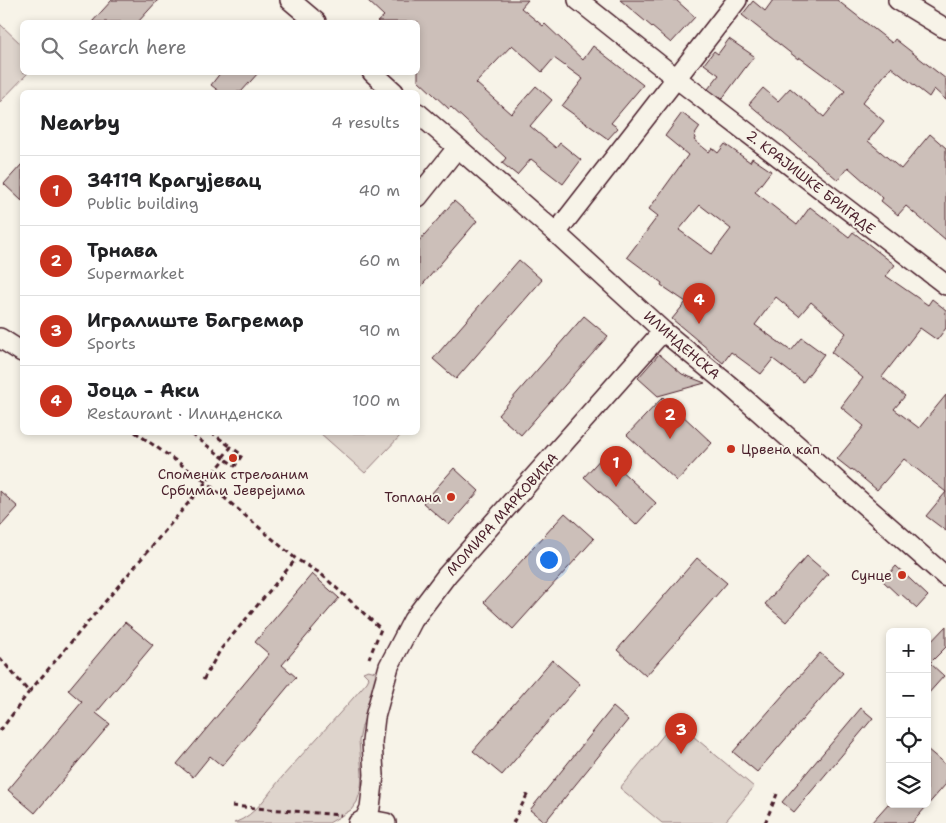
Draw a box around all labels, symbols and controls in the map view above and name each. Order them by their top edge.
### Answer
search box [20,20,420,75]
icon: search [38,34,66,62]
text: Search here [78,35,187,60]
text: Nearby [40,109,120,137]
text: 4 results [331,112,400,133]
street label: 2. КРАЈИШКЕ БРИГАДЕ [743,126,879,238]
text: 34119 Крагујевац [87,168,261,193]
text: 1 [52,180,60,201]
text: 40 m [358,180,400,201]
text: Public building [87,193,199,214]
text: Трнава [87,238,157,263]
text: 2 [50,250,62,271]
text: 60 m [359,250,400,271]
text: Supermarket [87,263,184,284]
pin: 4 [683,283,715,324]
street label: ИЛИНДЕНСКА [640,307,724,383]
text: Игралиште Багремар [87,308,304,333]
text: 3 [50,320,62,341]
text: 90 m [359,320,400,341]
text: Sports [87,333,136,354]
text: Јоца - Аки [87,378,199,403]
text: 4 [50,390,62,411]
text: 100 m [352,390,400,411]
pin: 2 [654,398,686,439]
text: Restaurant · Илинденска [87,403,282,424]
place label: Црвена кап [741,440,820,458]
marker: Црвена кап [725,443,737,455]
pin: 1 [600,446,632,487]
street label: МОМИРА МАРКОВИЋА [442,449,562,579]
marker: Споменик стрељаним Србима и Јеврејима [227,452,239,464]
place label: Споменик стрељаним Србима и Јеврејима [158,465,308,499]
place label: Топлана [384,488,441,506]
marker: Топлана [445,491,457,503]
your location [536,547,562,573]
place label: Сунце [851,566,892,584]
marker: Сунце [896,569,908,581]
map controls [886,628,931,808]
button: + [886,628,931,673]
button: − [886,673,931,718]
pin: 3 [665,713,697,754]
button: locate [886,718,931,763]
button: layers [886,763,931,808]

